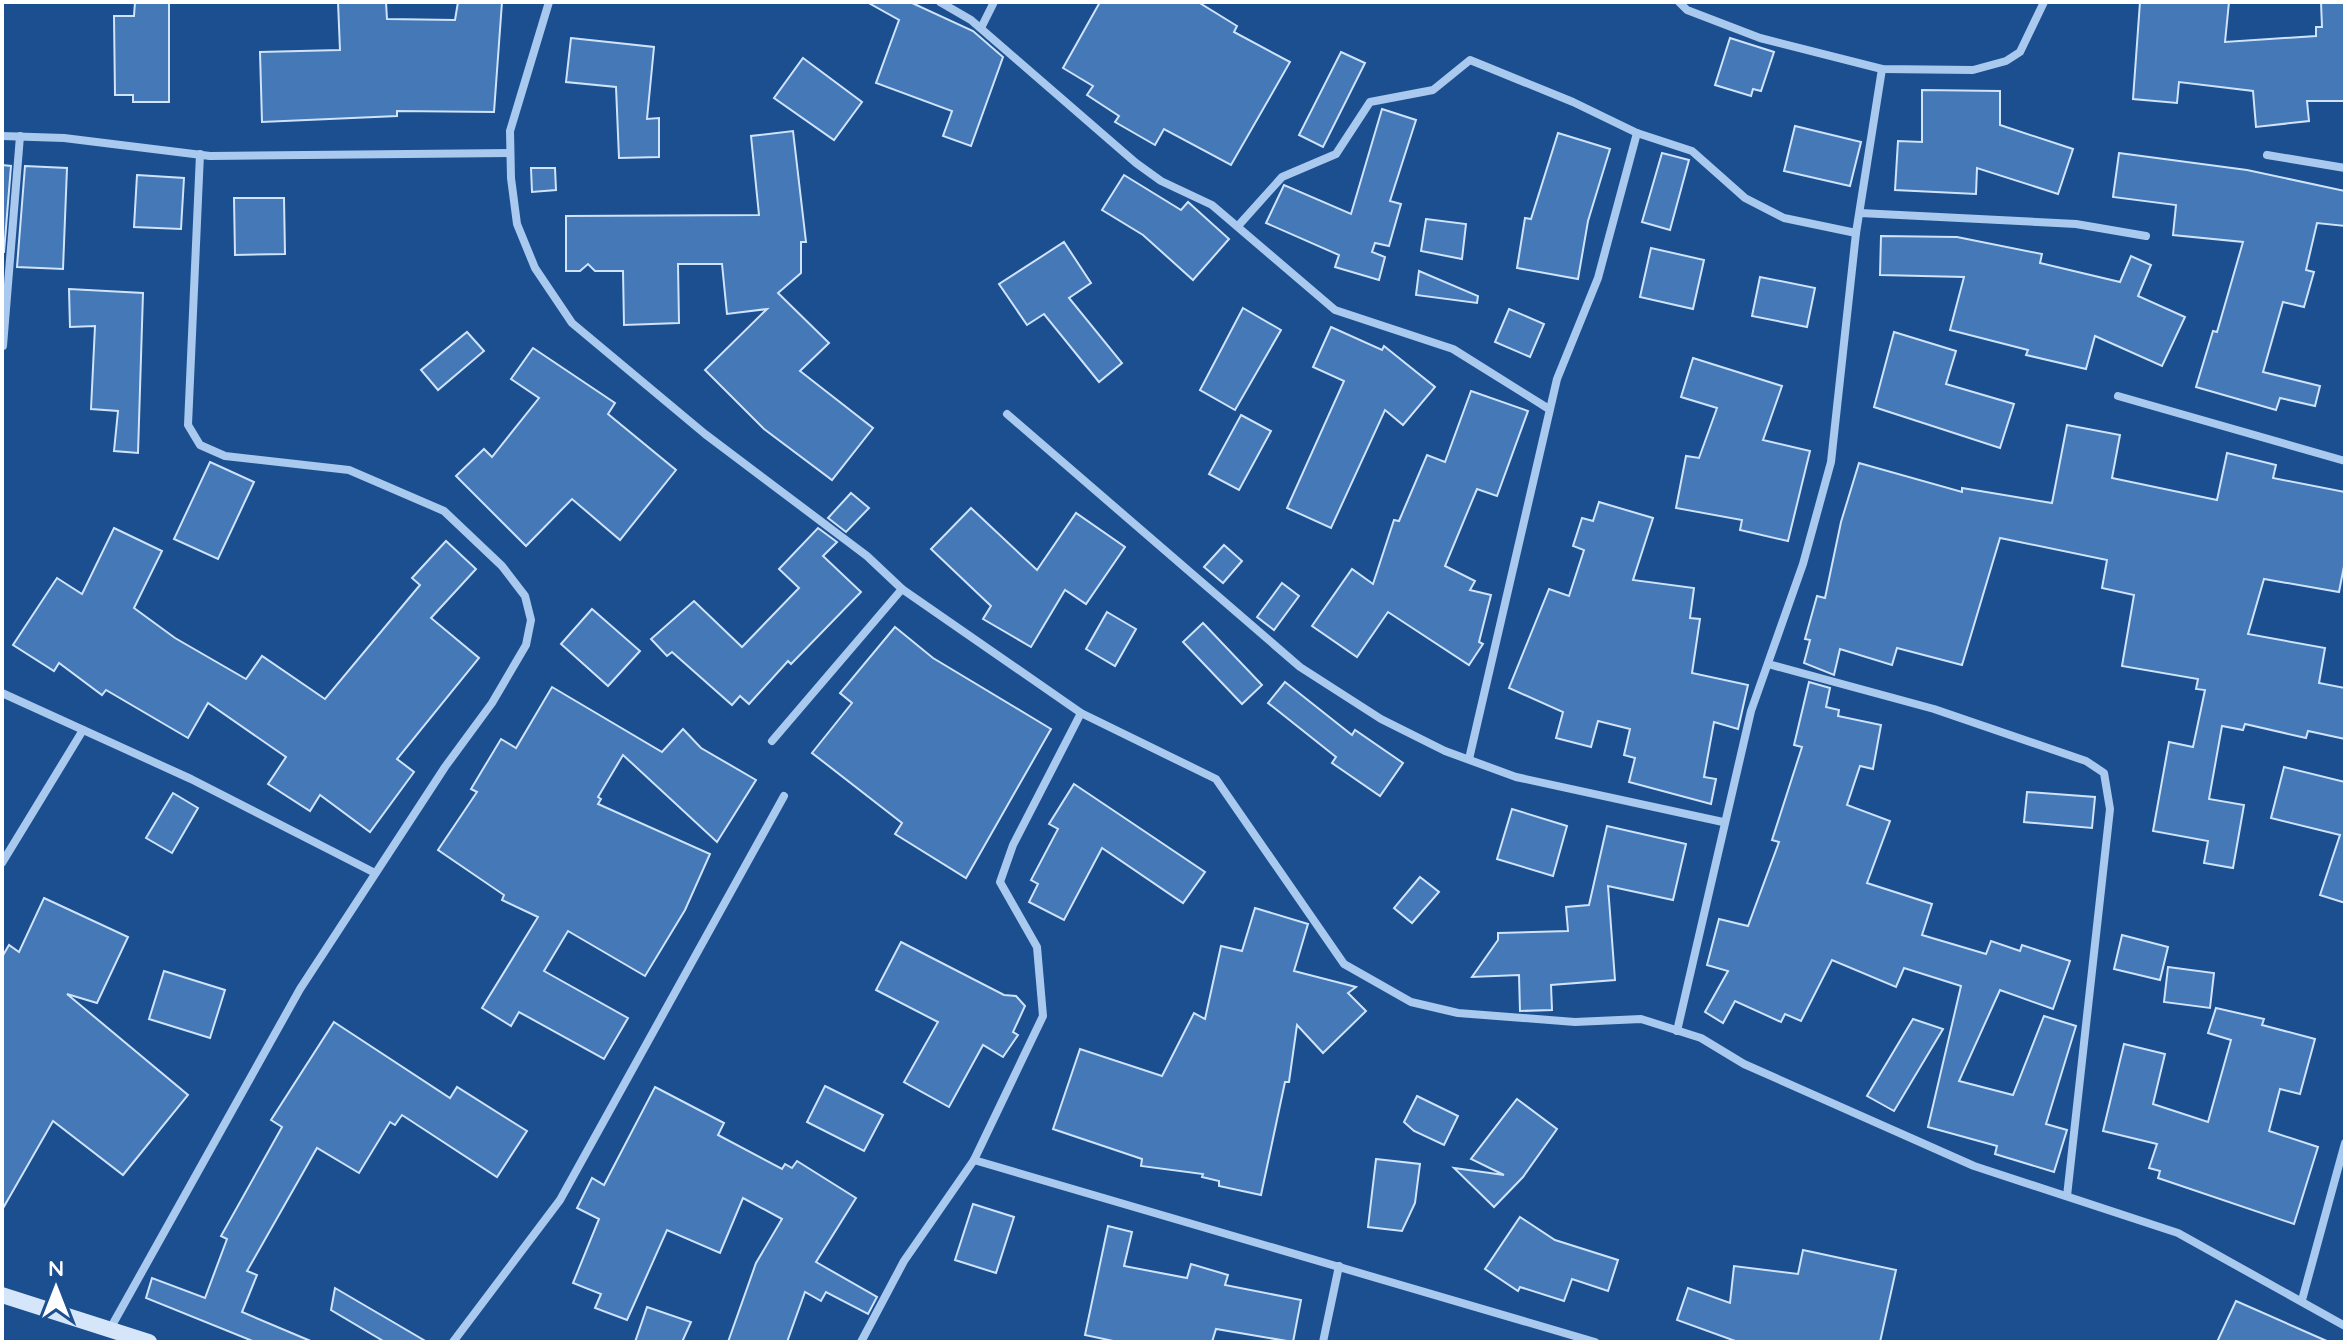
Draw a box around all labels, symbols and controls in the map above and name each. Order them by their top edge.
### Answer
north arrow [16,1248,96,1328]
text: N [48,1254,64,1282]

